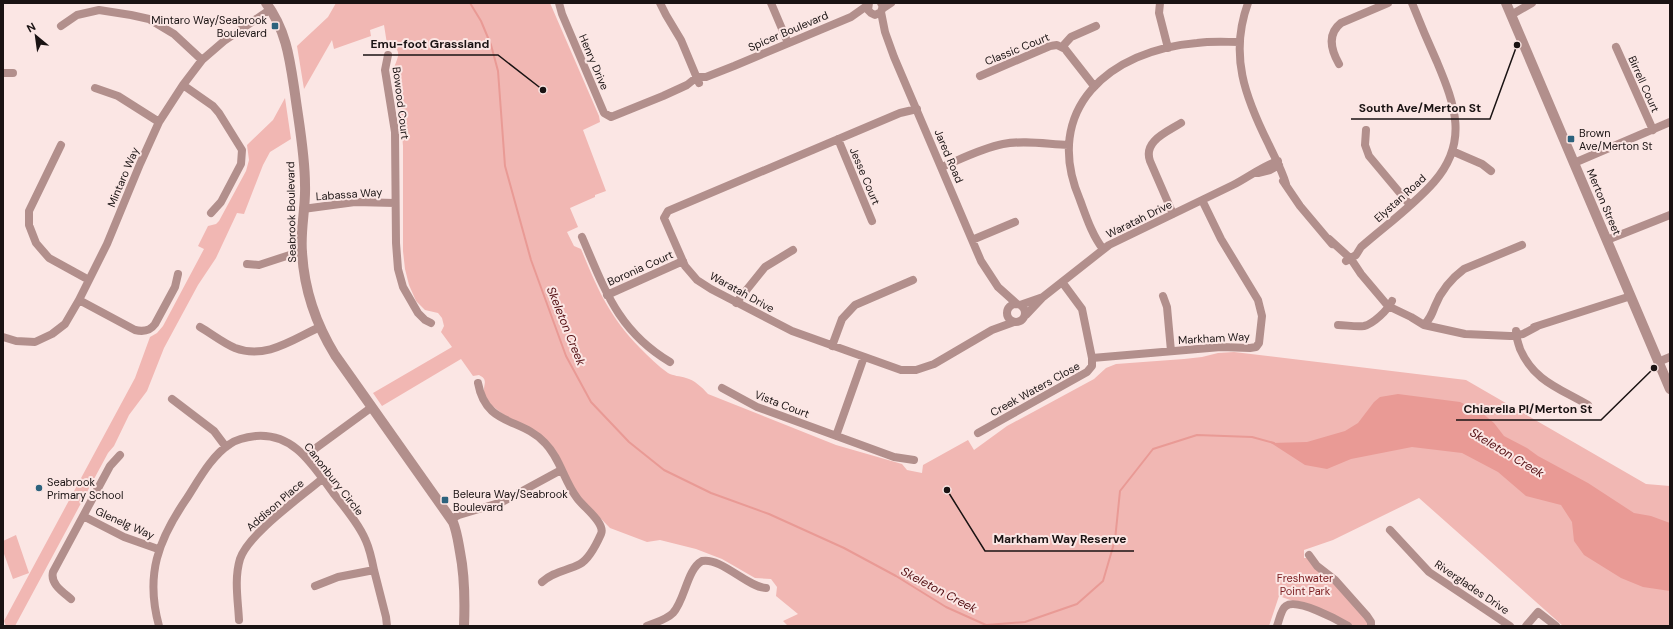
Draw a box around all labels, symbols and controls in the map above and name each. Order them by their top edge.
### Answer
street label: Spicer Boulevard [746,8,830,54]
place label: Mintaro Way/Seabrook Boulevard [151,13,267,40]
north arrow [16,16,56,56]
text: N [24,19,38,35]
marker: Mintaro Way/Seabrook Boulevard [270,21,280,31]
street label: Classic Court [983,30,1051,68]
callout: Emu-foot Grassland [363,31,498,55]
street label: Henry Drive [576,32,612,92]
text: Emu-foot Grassland [371,36,490,52]
street label: Birrell Court [1625,54,1663,114]
street label: Bowood Court [390,66,412,140]
callout: South Ave/Merton St [1351,95,1490,119]
text: South Ave/Merton St [1359,100,1481,116]
place label: Brown Ave/Merton St [1579,126,1653,153]
street label: Jared Road [931,127,967,185]
marker: Brown Ave/Merton St [1566,134,1576,144]
street label: Mintaro Way [104,145,142,209]
street label: Jesse Court [847,145,883,207]
street label: Seabrook Boulevard [283,161,299,263]
street label: Merton Street [1584,167,1624,237]
street label: Elystan Road [1371,171,1429,225]
street label: Labassa Way [315,185,383,203]
street label: Waratah Drive [1104,197,1174,241]
street label: Boronia Court [605,247,675,289]
street label: Waratah Drive [707,269,777,315]
water label: Skeleton Creek [543,284,589,369]
street label: Markham Way [1178,329,1250,347]
street label: Creek Waters Close [988,359,1082,419]
street label: Vista Court [753,387,811,421]
callout: Chiarella Pl/Merton St [1456,396,1601,420]
text: Chiarella Pl/Merton St [1464,401,1592,417]
water label: Skeleton Creek [1467,425,1548,482]
street label: Canonbury Circle [301,440,367,518]
place label: Seabrook Primary School [47,475,123,502]
street label: Addison Place [243,476,307,534]
marker: Seabrook Primary School [34,483,44,493]
place label: Beleura Way/Seabrook Boulevard [453,487,568,514]
marker: Beleura Way/Seabrook Boulevard [440,495,450,505]
street label: Glenelg Way [93,504,157,542]
callout: Markham Way Reserve [985,527,1134,551]
text: Markham Way Reserve [993,531,1127,547]
street label: Riverglades Drive [1432,557,1512,617]
water label: Skeleton Creek [898,563,981,617]
park label: Freshwater Point Park [1277,571,1333,598]

